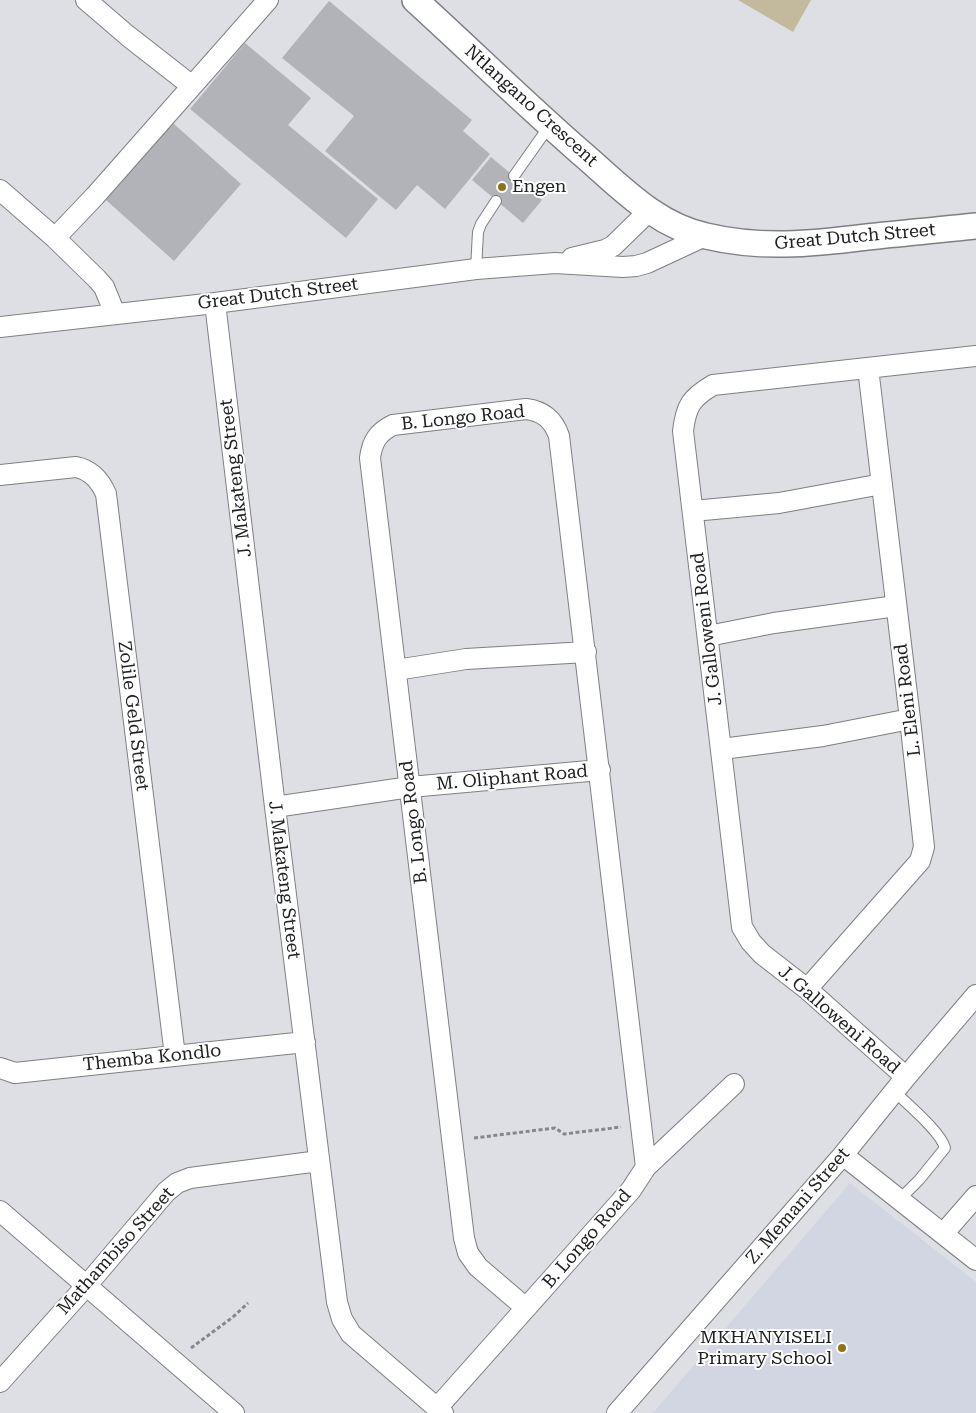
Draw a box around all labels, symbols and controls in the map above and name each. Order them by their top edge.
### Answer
street label: Ntlangano Crescent [460,40,602,172]
place label: Engen [512,176,566,198]
marker: Engen [496,181,508,193]
street label: Great Dutch Street [774,219,936,255]
street label: Great Dutch Street [197,273,359,315]
street label: J. Makateng Street [216,398,256,558]
street label: B. Longo Road [400,401,526,435]
street label: J. Galloweni Road [687,551,727,707]
street label: Zolile Geld Street [113,640,153,792]
street label: L. Eleni Road [890,642,926,758]
street label: B. Longo Road [396,759,432,885]
street label: M. Oliphant Road [435,761,589,795]
street label: J. Makateng Street [264,800,304,960]
street label: J. Galloweni Road [774,961,904,1079]
street label: Themba Kondlo [82,1040,222,1076]
street label: Z. Memani Street [742,1143,854,1269]
street label: Mathambiso Street [53,1183,179,1319]
street label: B. Longo Road [538,1185,636,1293]
place label: MKHANYISELI Primary School [697,1327,832,1370]
marker: MKHANYISELI Primary School [836,1342,848,1354]

